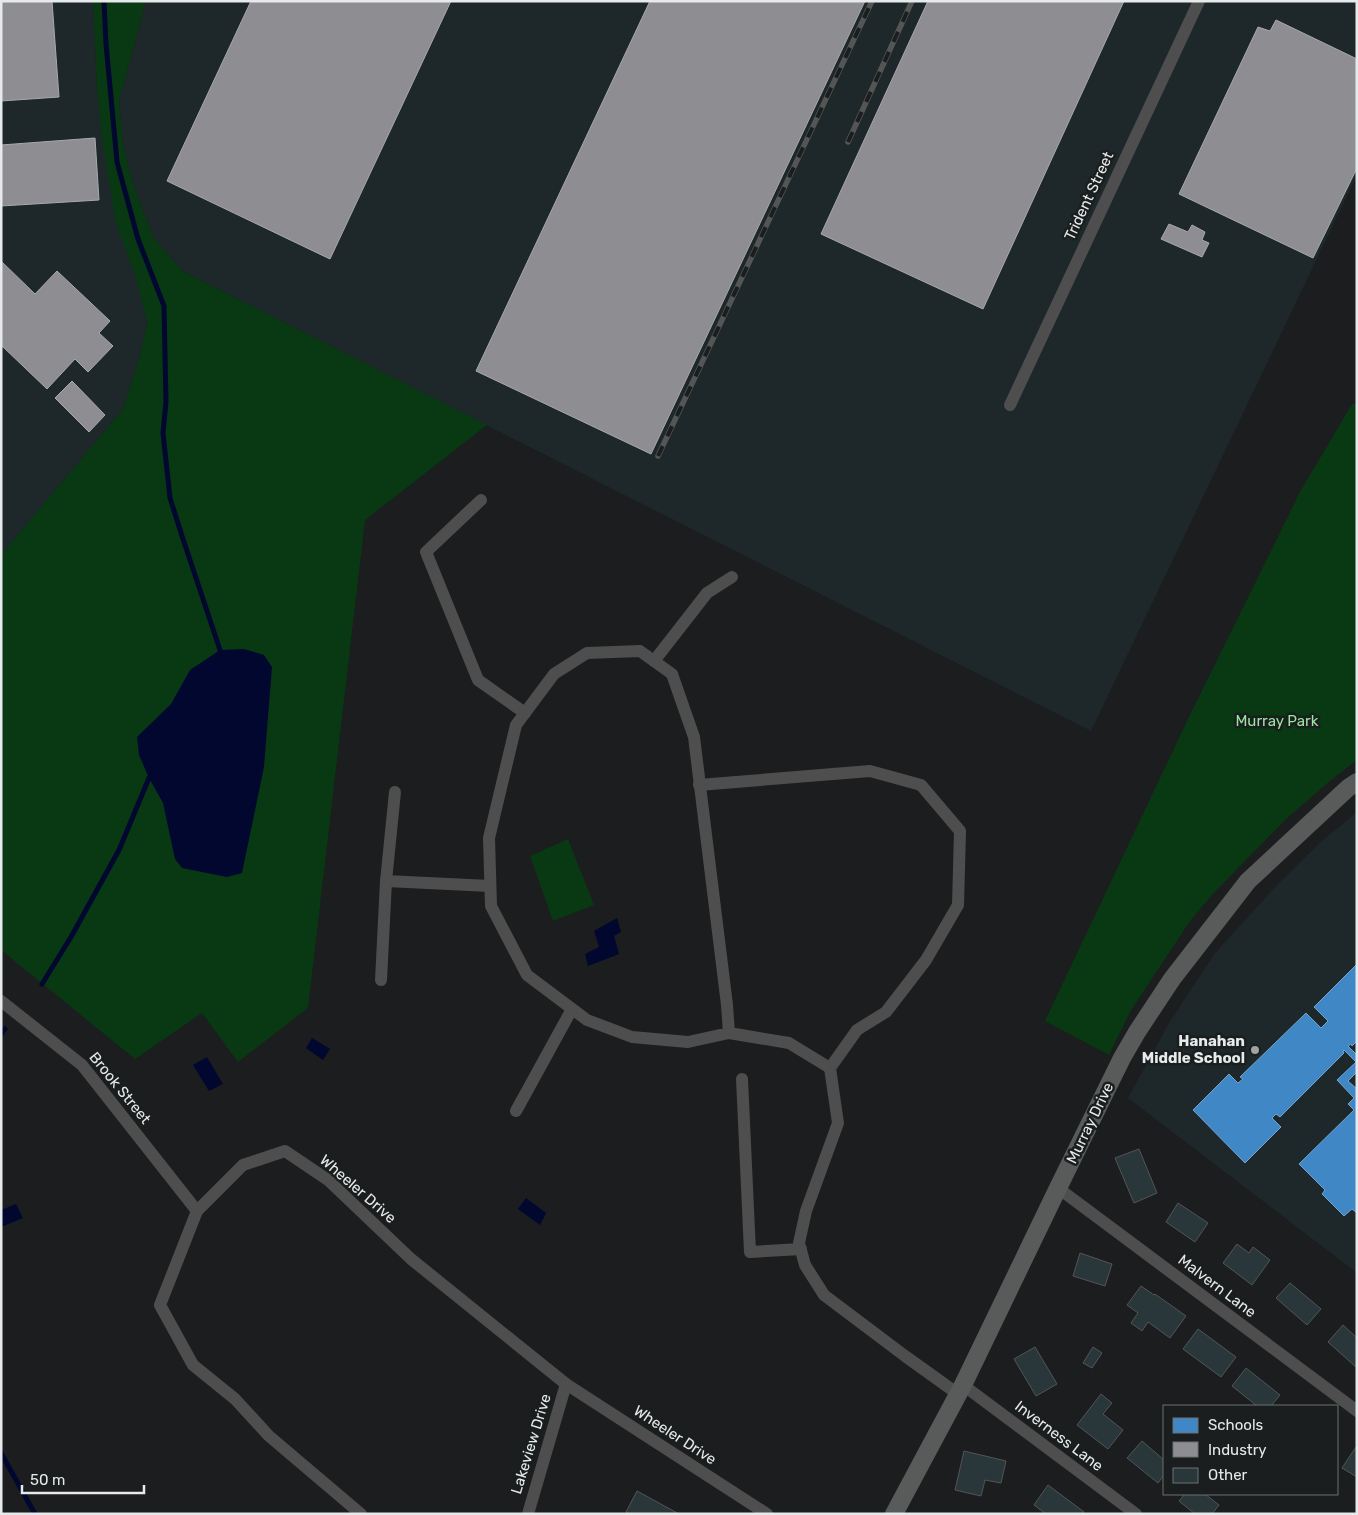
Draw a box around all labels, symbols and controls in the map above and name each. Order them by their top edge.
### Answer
street label: Trident Street [1061,149,1117,243]
park label: Murray Park [1235,712,1319,730]
place label: Hanahan Middle School [1142,1032,1245,1067]
marker: Hanahan Middle School [1249,1044,1261,1056]
street label: Brook Street [85,1048,155,1128]
street label: Murray Drive [1063,1080,1117,1166]
street label: Wheeler Drive [316,1151,400,1227]
street label: Malvern Lane [1174,1251,1260,1321]
street label: Lakeview Drive [507,1392,555,1496]
street label: Inverness Lane [1011,1397,1107,1475]
street label: Wheeler Drive [630,1402,720,1468]
legend [1163,1405,1338,1495]
text: Schools [1208,1416,1264,1434]
text: Industry [1208,1441,1267,1459]
scale bar [22,1462,145,1494]
text: Other [1208,1466,1248,1484]
text: 50 m [30,1471,65,1489]

